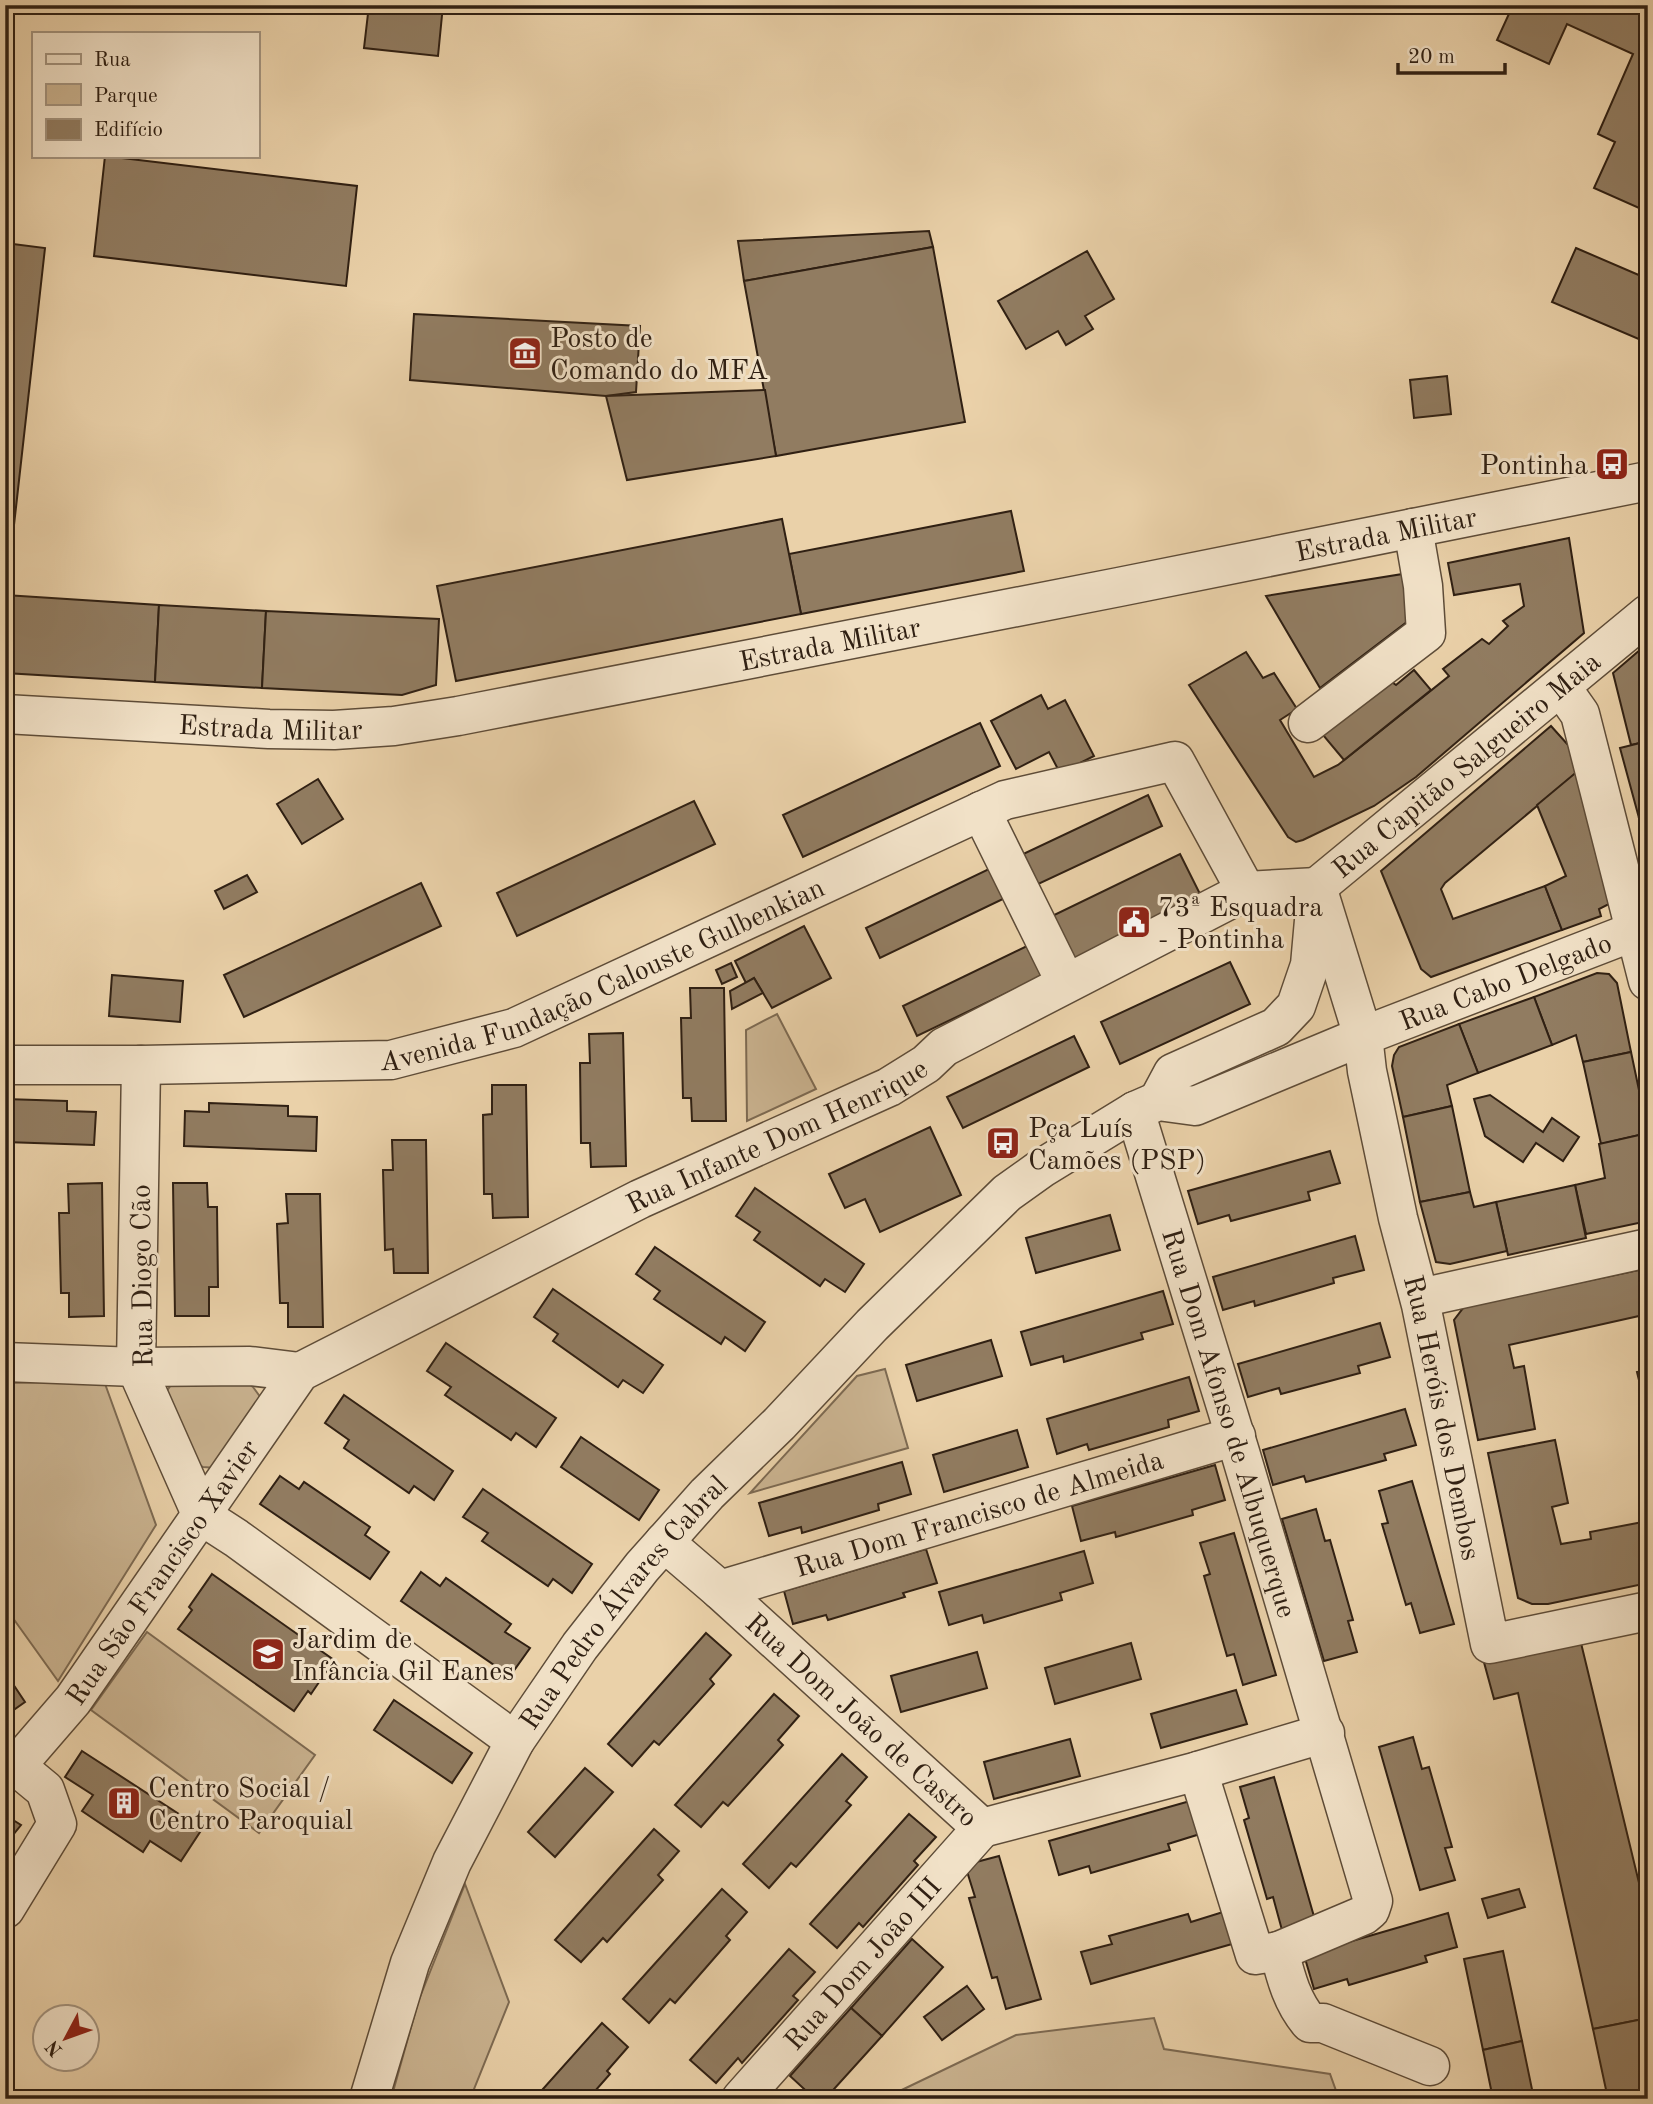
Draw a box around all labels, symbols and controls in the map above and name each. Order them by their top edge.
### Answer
legend [32,32,259,158]
scale bar [1398,32,1504,76]
text: 20 m [1408,47,1455,68]
text: Rua [94,50,131,71]
text: Parque [94,86,158,107]
text: Edifício [94,120,163,141]
place label: Posto de Comando do MFA [550,326,768,386]
museum icon: Posto de Comando do MFA [506,334,544,372]
bus stop icon: Pontinha [1593,445,1631,483]
place label: Pontinha [1480,453,1588,481]
street label: Estrada Militar [1293,505,1480,568]
street label: Estrada Militar [737,615,923,678]
street label: Rua Capitão Salgueiro Maia [1328,648,1607,885]
street label: Estrada Militar [178,713,364,747]
street label: Avenida Fundação Calouste Gulbenkian [380,875,829,1077]
place label: 73ª Esquadra - Pontinha [1158,895,1323,955]
public building icon: 73ª Esquadra - Pontinha [1115,903,1153,941]
street label: Rua Cabo Delgado [1396,930,1616,1038]
street label: Rua Infante Dom Henrique [623,1056,933,1220]
place label: Pça Luís Camões (PSP) [1028,1116,1206,1176]
bus stop icon: Pça Luís Camões (PSP) [984,1124,1022,1162]
street label: Rua Diogo Cão [128,1184,160,1368]
street label: Rua Dom Afonso de Albuquerque [1155,1226,1299,1621]
street label: Rua Heróis dos Dembos [1397,1273,1484,1563]
street label: Rua São Francisco Xavier [63,1436,265,1711]
street label: Rua Dom Francisco de Almeida [792,1447,1167,1584]
street label: Rua Pedro Álvares Cabral [516,1472,734,1736]
street label: Rua Dom João de Castro [739,1609,982,1834]
place label: Jardim de Infância Gil Eanes [292,1627,514,1687]
school or university icon: Jardim de Infância Gil Eanes [249,1635,287,1673]
place label: Centro Social / Centro Paroquial [148,1776,353,1836]
building icon: Centro Social / Centro Paroquial [105,1784,143,1822]
street label: Rua Dom João III [781,1873,948,2057]
north arrow [32,2002,102,2072]
text: N [43,2035,67,2059]

